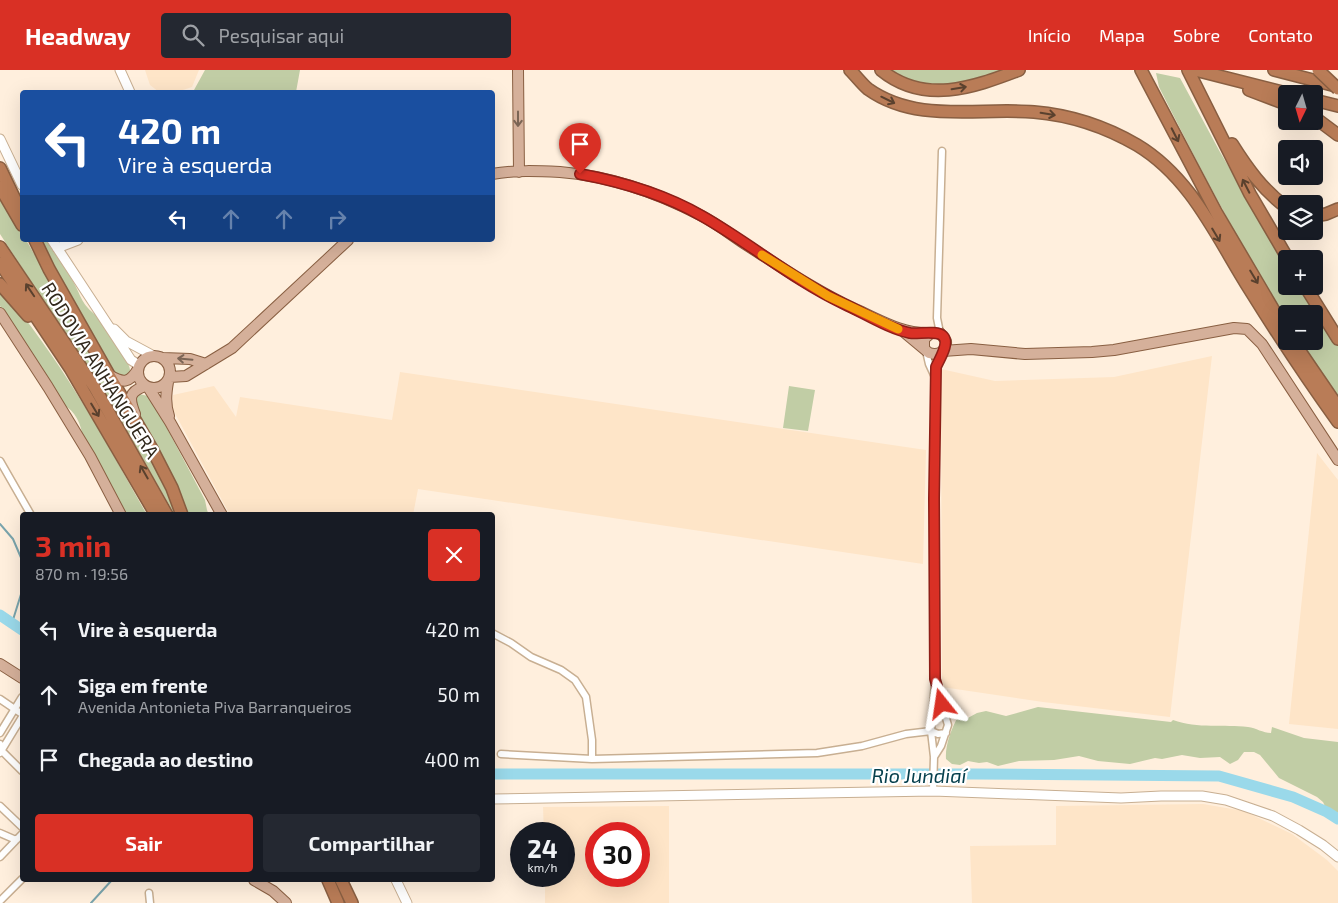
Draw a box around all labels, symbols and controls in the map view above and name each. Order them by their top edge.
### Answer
search box [161,13,511,58]
text: Headway [25,21,131,50]
icon: search [179,21,207,49]
text: Pesquisar aqui [219,24,344,47]
text: Início [1028,24,1071,46]
text: Mapa [1099,24,1145,46]
text: Sobre [1173,24,1220,46]
text: Contato [1248,24,1313,46]
one-way arrow [951,83,967,93]
north arrow [1278,85,1322,130]
map controls [1278,85,1323,350]
one-way arrow [880,95,895,105]
text: 420 m [118,109,221,151]
one-way arrow [1040,109,1056,119]
icon: left [35,110,100,175]
one-way arrow [513,110,523,126]
pin [559,123,601,174]
one-way arrow [1171,127,1180,142]
icon: arrive [566,130,594,158]
button: sound [1278,140,1323,185]
text: Vire à esquerda [118,151,272,177]
one-way arrow [1241,179,1250,194]
button: layers [1278,195,1323,240]
icon: left [164,205,192,233]
icon: ahead [217,205,245,233]
icon: ahead [270,205,298,233]
icon: right [323,205,351,233]
one-way arrow [1212,227,1222,241]
button: + [1278,250,1323,295]
one-way arrow [1250,269,1260,283]
street label: RODOVIA ANHANGUERA [37,278,165,462]
one-way arrow [25,283,35,297]
button: − [1278,305,1323,350]
one-way arrow [177,354,193,364]
one-way arrow [91,402,101,416]
one-way arrow [138,466,148,480]
text: 3 min [35,527,111,563]
button: close [428,529,480,581]
text: 870 m · 19:56 [35,564,128,583]
icon: left [35,616,63,644]
text: Vire à esquerda [78,618,217,641]
text: 420 m [425,618,480,641]
text: Siga em frente [78,674,208,697]
position arrow [915,677,967,729]
icon: ahead [35,681,63,709]
text: 50 m [437,683,480,706]
text: Avenida Antonieta Piva Barranqueiros [78,697,352,716]
icon: arrive [35,746,63,774]
text: Chegada ao destino [78,748,253,771]
text: 400 m [425,748,480,771]
water label: Rio Jundiaí [871,763,969,787]
button: Sair [35,814,253,872]
button: Compartilhar [263,814,480,872]
speed limit sign: 30 [585,822,650,887]
text: 24 [527,833,558,863]
text: km/h [528,860,557,874]

